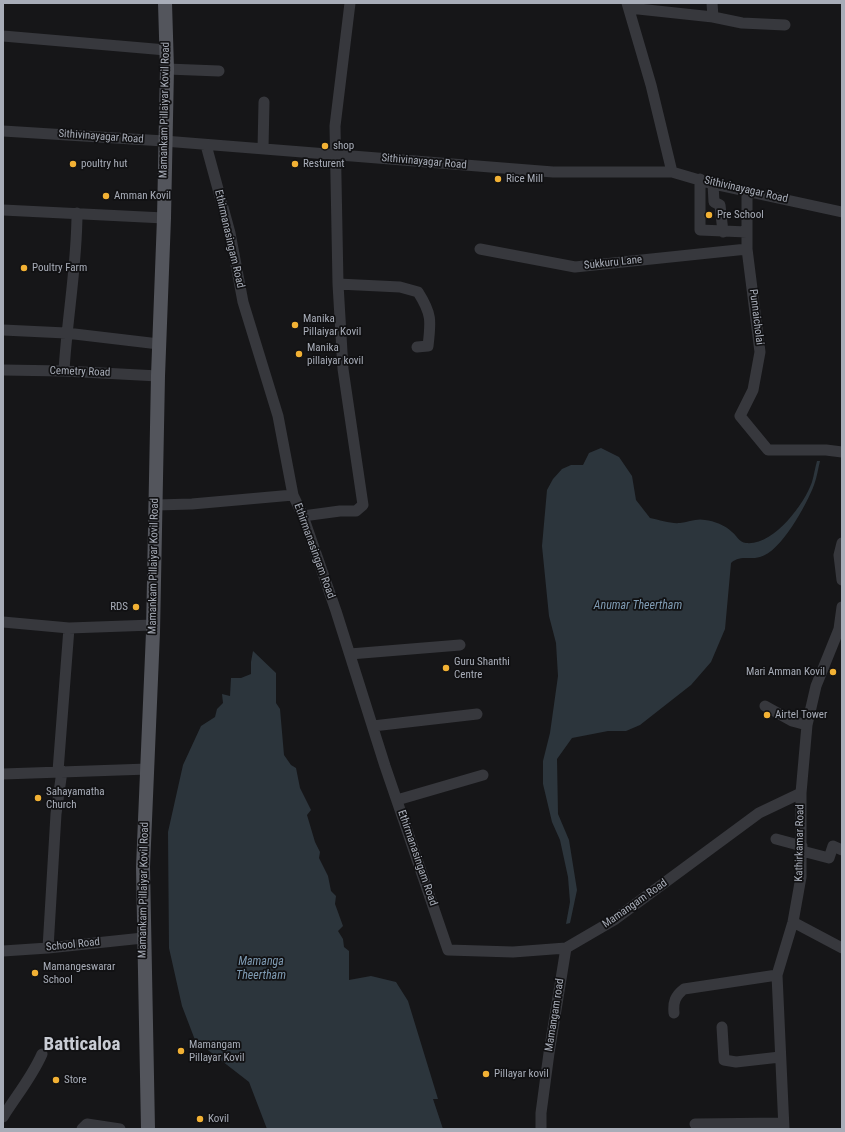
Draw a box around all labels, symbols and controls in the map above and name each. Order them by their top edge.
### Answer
street label: Mamankam Pillaiyar Kovil Road [157,42,173,178]
street label: Sithivinayagar Road [58,127,144,147]
place label: shop [333,139,354,153]
marker: shop [320,141,330,151]
street label: Sithivinayagar Road [381,152,467,172]
place label: poultry hut [81,157,127,171]
place label: Resturent [303,157,345,171]
marker: poultry hut [68,159,78,169]
marker: Resturent [290,159,300,169]
place label: Rice Mill [506,172,543,186]
marker: Rice Mill [493,174,503,184]
street label: Sithivinayagar Road [703,174,789,206]
place label: Amman Kovil [114,189,171,203]
street label: Ethirmanasingam Road [211,189,247,289]
marker: Amman Kovil [101,191,111,201]
place label: Pre School [717,208,764,222]
marker: Pre School [704,210,714,220]
street label: Sukkuru Lane [583,253,643,273]
place label: Poultry Farm [32,261,87,275]
marker: Poultry Farm [19,263,29,273]
street label: Punnaicholai [746,288,766,346]
place label: Manika Pillaiyar Kovil [303,312,361,338]
marker: Manika Pillaiyar Kovil [290,320,300,330]
place label: Manika pillaiyar kovil [307,341,364,367]
marker: Manika pillaiyar kovil [294,349,304,359]
street label: Cemetry Road [49,364,111,380]
street label: Mamankam Pillaiyar Kovil Road [146,498,162,634]
street label: Ethirmanasingam Road [291,502,337,600]
water label: Anumar Theertham [594,599,682,613]
place label: RDS [110,600,128,614]
marker: RDS [131,602,141,612]
place label: Guru Shanthi Centre [454,655,510,681]
marker: Guru Shanthi Centre [441,663,451,673]
place label: Mari Amman Kovil [746,665,825,679]
marker: Mari Amman Kovil [828,667,838,677]
place label: Airtel Tower [775,708,827,722]
marker: Airtel Tower [762,710,772,720]
place label: Sahayamatha Church [46,785,105,811]
marker: Sahayamatha Church [33,793,43,803]
street label: Kathirkamar Road [793,804,807,882]
street label: Ethirmanasingam Road [394,808,440,908]
street label: Mamankam Pillaiyar Kovil Road [136,822,152,958]
street label: Mamangam Road [600,877,670,931]
street label: School Road [45,936,101,954]
water label: Mamanga Theertham [236,955,286,983]
place label: Mamangeswarar School [43,960,115,986]
marker: Mamangeswarar School [30,968,40,978]
street label: Mamangam road [543,978,567,1052]
district label: Batticaloa [44,1034,120,1056]
place label: Mamangam Pillayar Kovil [189,1038,245,1064]
marker: Mamangam Pillayar Kovil [176,1046,186,1056]
place label: Pillayar kovil [494,1067,549,1081]
marker: Pillayar kovil [481,1069,491,1079]
place label: Store [64,1073,87,1087]
marker: Store [51,1075,61,1085]
place label: Kovil [208,1112,229,1126]
marker: Kovil [195,1114,205,1124]

